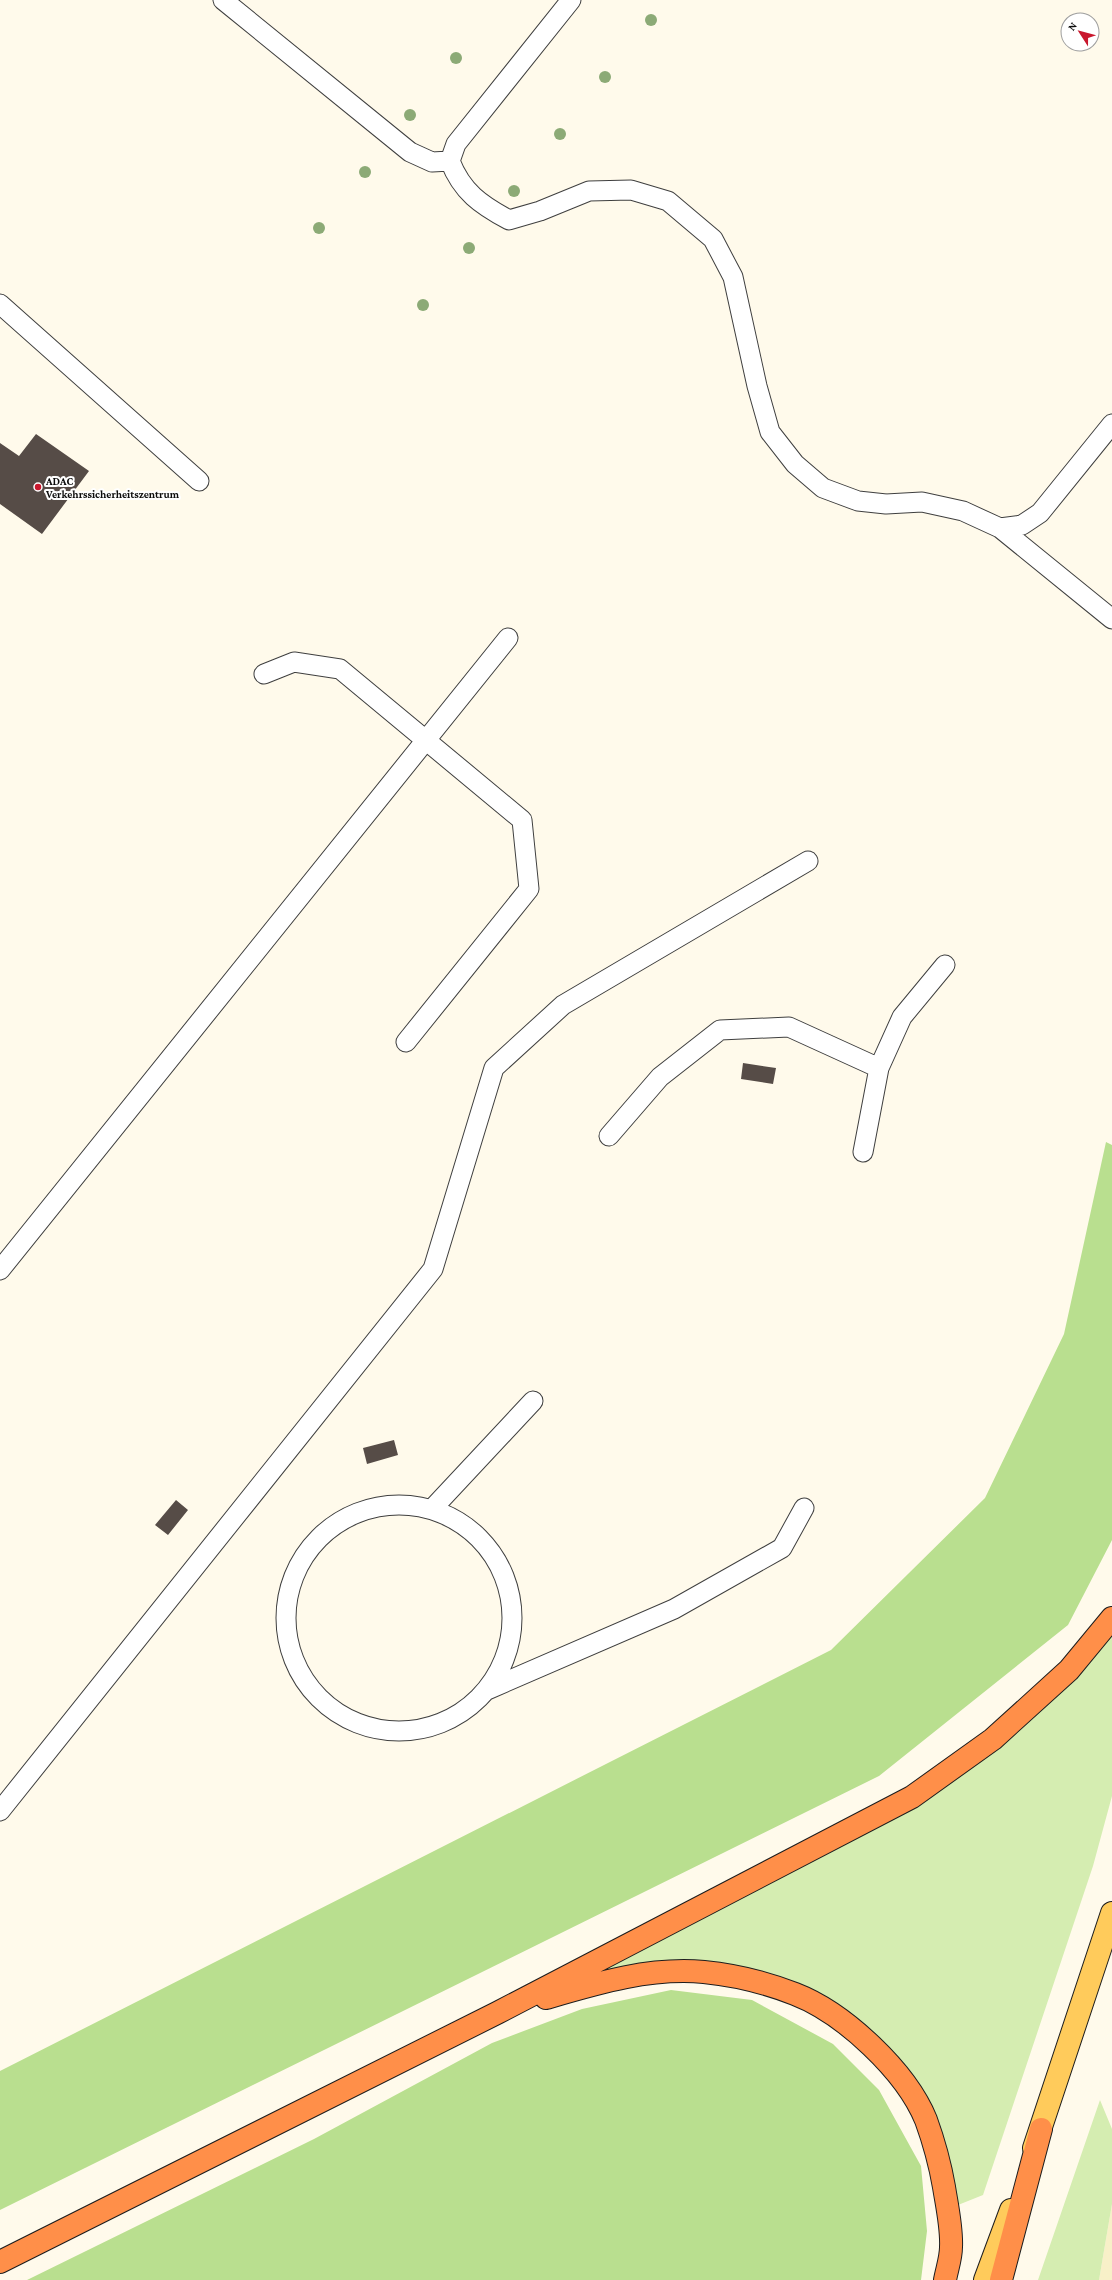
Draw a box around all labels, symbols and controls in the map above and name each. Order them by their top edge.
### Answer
north arrow [1060,12,1100,52]
text: N [1065,19,1079,33]
place label: ADAC Verkehrssicherheitszentrum [45,475,180,500]
marker: ADAC Verkehrssicherheitszentrum [33,482,43,492]

